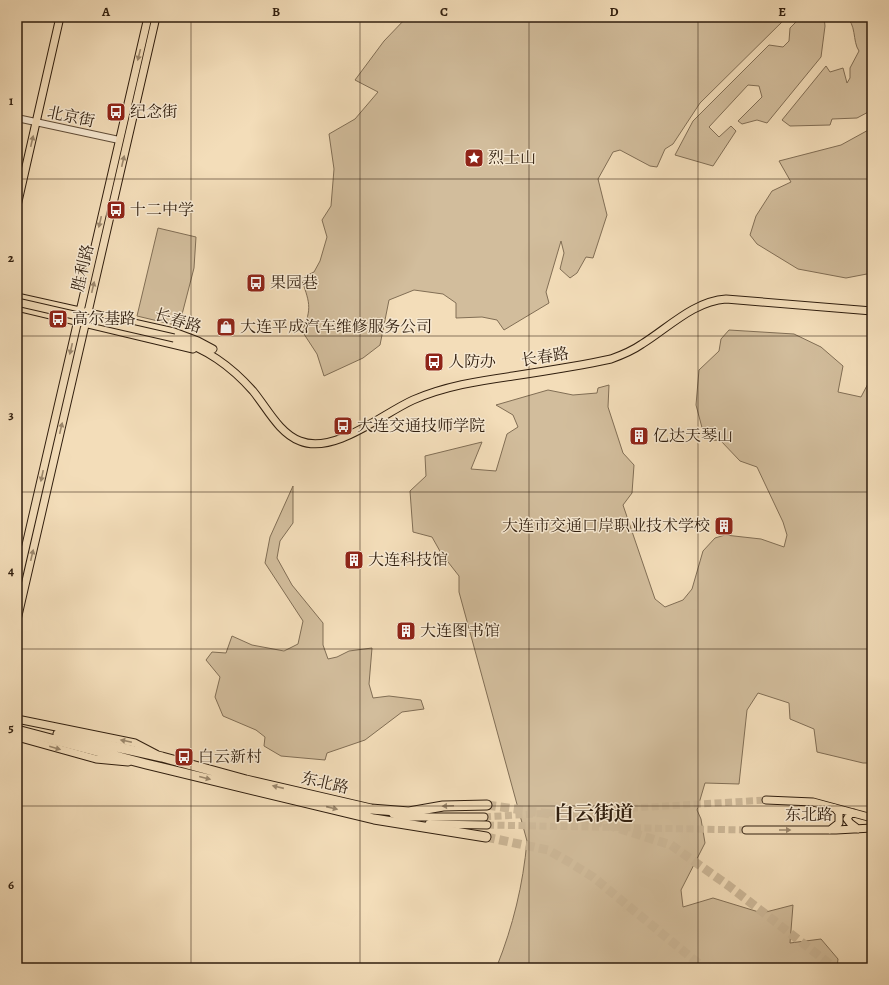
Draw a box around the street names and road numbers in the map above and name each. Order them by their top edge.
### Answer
street label: 北京街 [45,101,97,133]
street label: 胜利路 [67,242,99,294]
street label: 长春路 [152,303,204,339]
street label: 长春路 [520,342,570,372]
street label: 东北路 [299,767,351,799]
street label: 东北路 [785,804,833,826]

